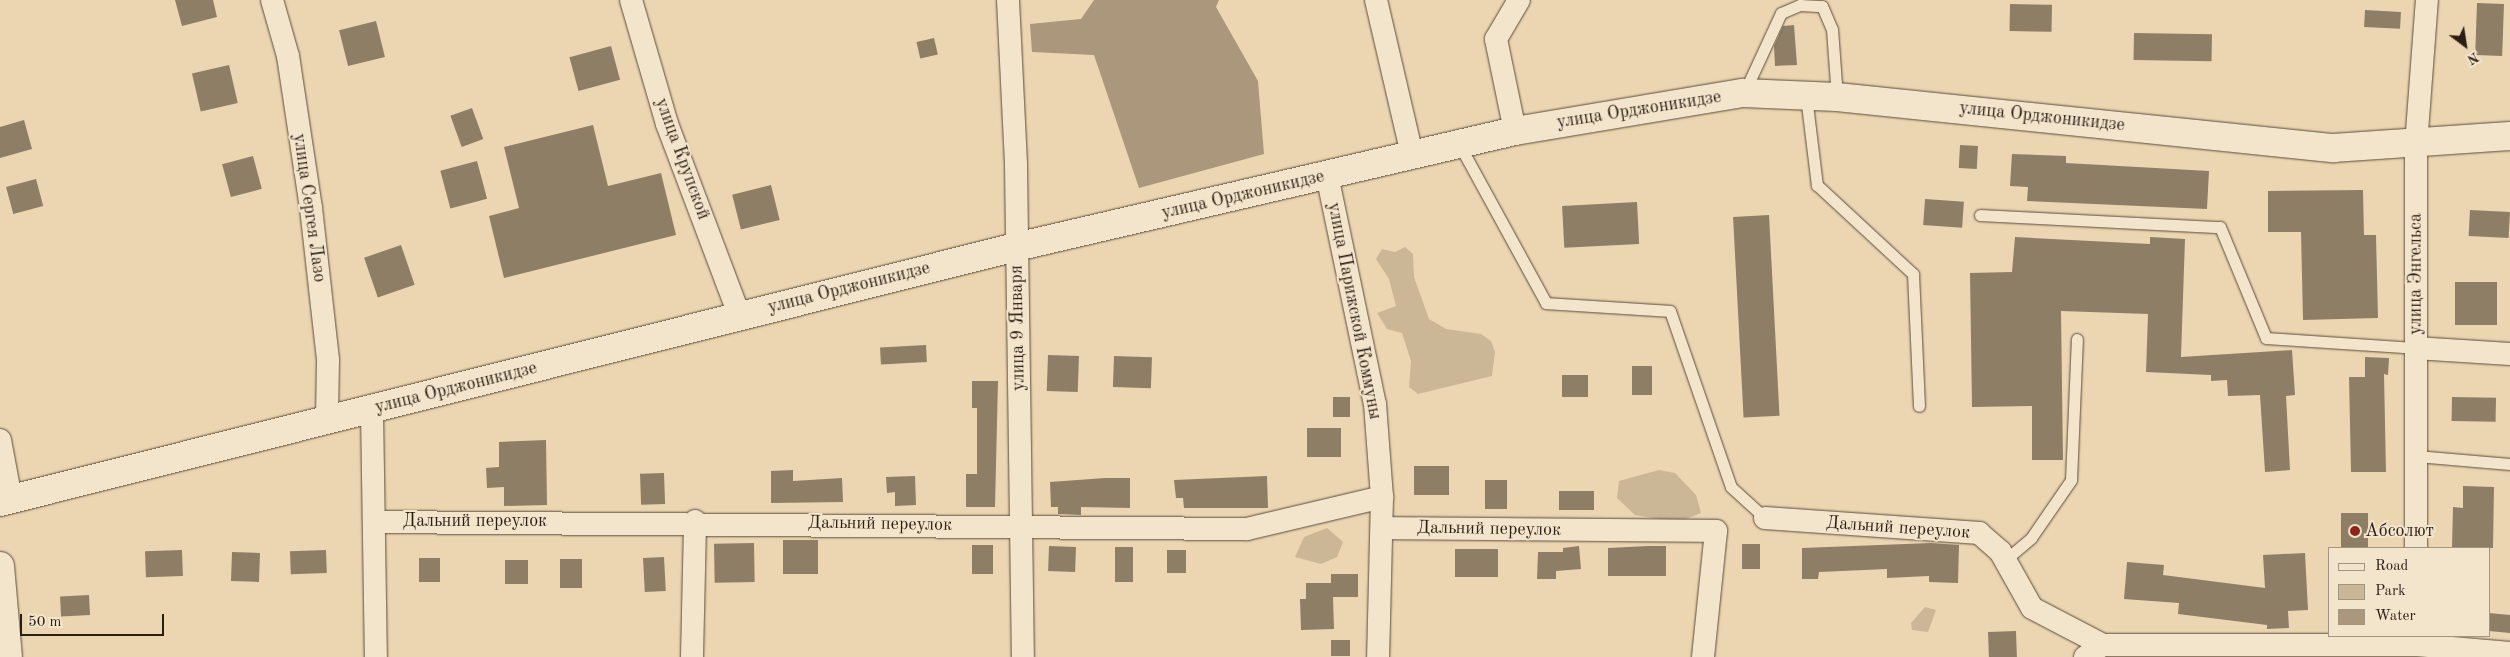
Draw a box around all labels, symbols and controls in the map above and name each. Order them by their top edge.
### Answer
north arrow [2440,20,2490,70]
text: N [2465,49,2481,67]
street label: улица Орджоникидзе [1555,86,1723,134]
street label: улица Крупской [650,95,714,223]
street label: улица Орджоникидзе [1958,98,2126,136]
street label: улица Сергея Лазо [288,132,330,284]
street label: улица Орджоникидзе [1160,166,1326,224]
street label: улица Парижской Коммуны [1322,201,1386,421]
street label: улица Энгельса [2405,213,2427,335]
street label: улица Орджоникидзе [766,257,932,319]
street label: улица 9 Января [1006,265,1030,391]
street label: улица Орджоникидзе [373,357,539,419]
street label: Дальний переулок [403,510,547,532]
street label: Дальний переулок [808,512,952,536]
street label: Дальний переулок [1825,512,1971,544]
street label: Дальний переулок [1417,517,1561,541]
place label: Абсолют [2365,520,2434,542]
marker: Абсолют [2349,525,2361,537]
legend [2328,547,2490,637]
text: Road [2375,559,2408,574]
text: Park [2375,584,2406,599]
scale bar [22,604,166,636]
text: Water [2375,609,2416,624]
text: 50 m [28,615,62,630]

